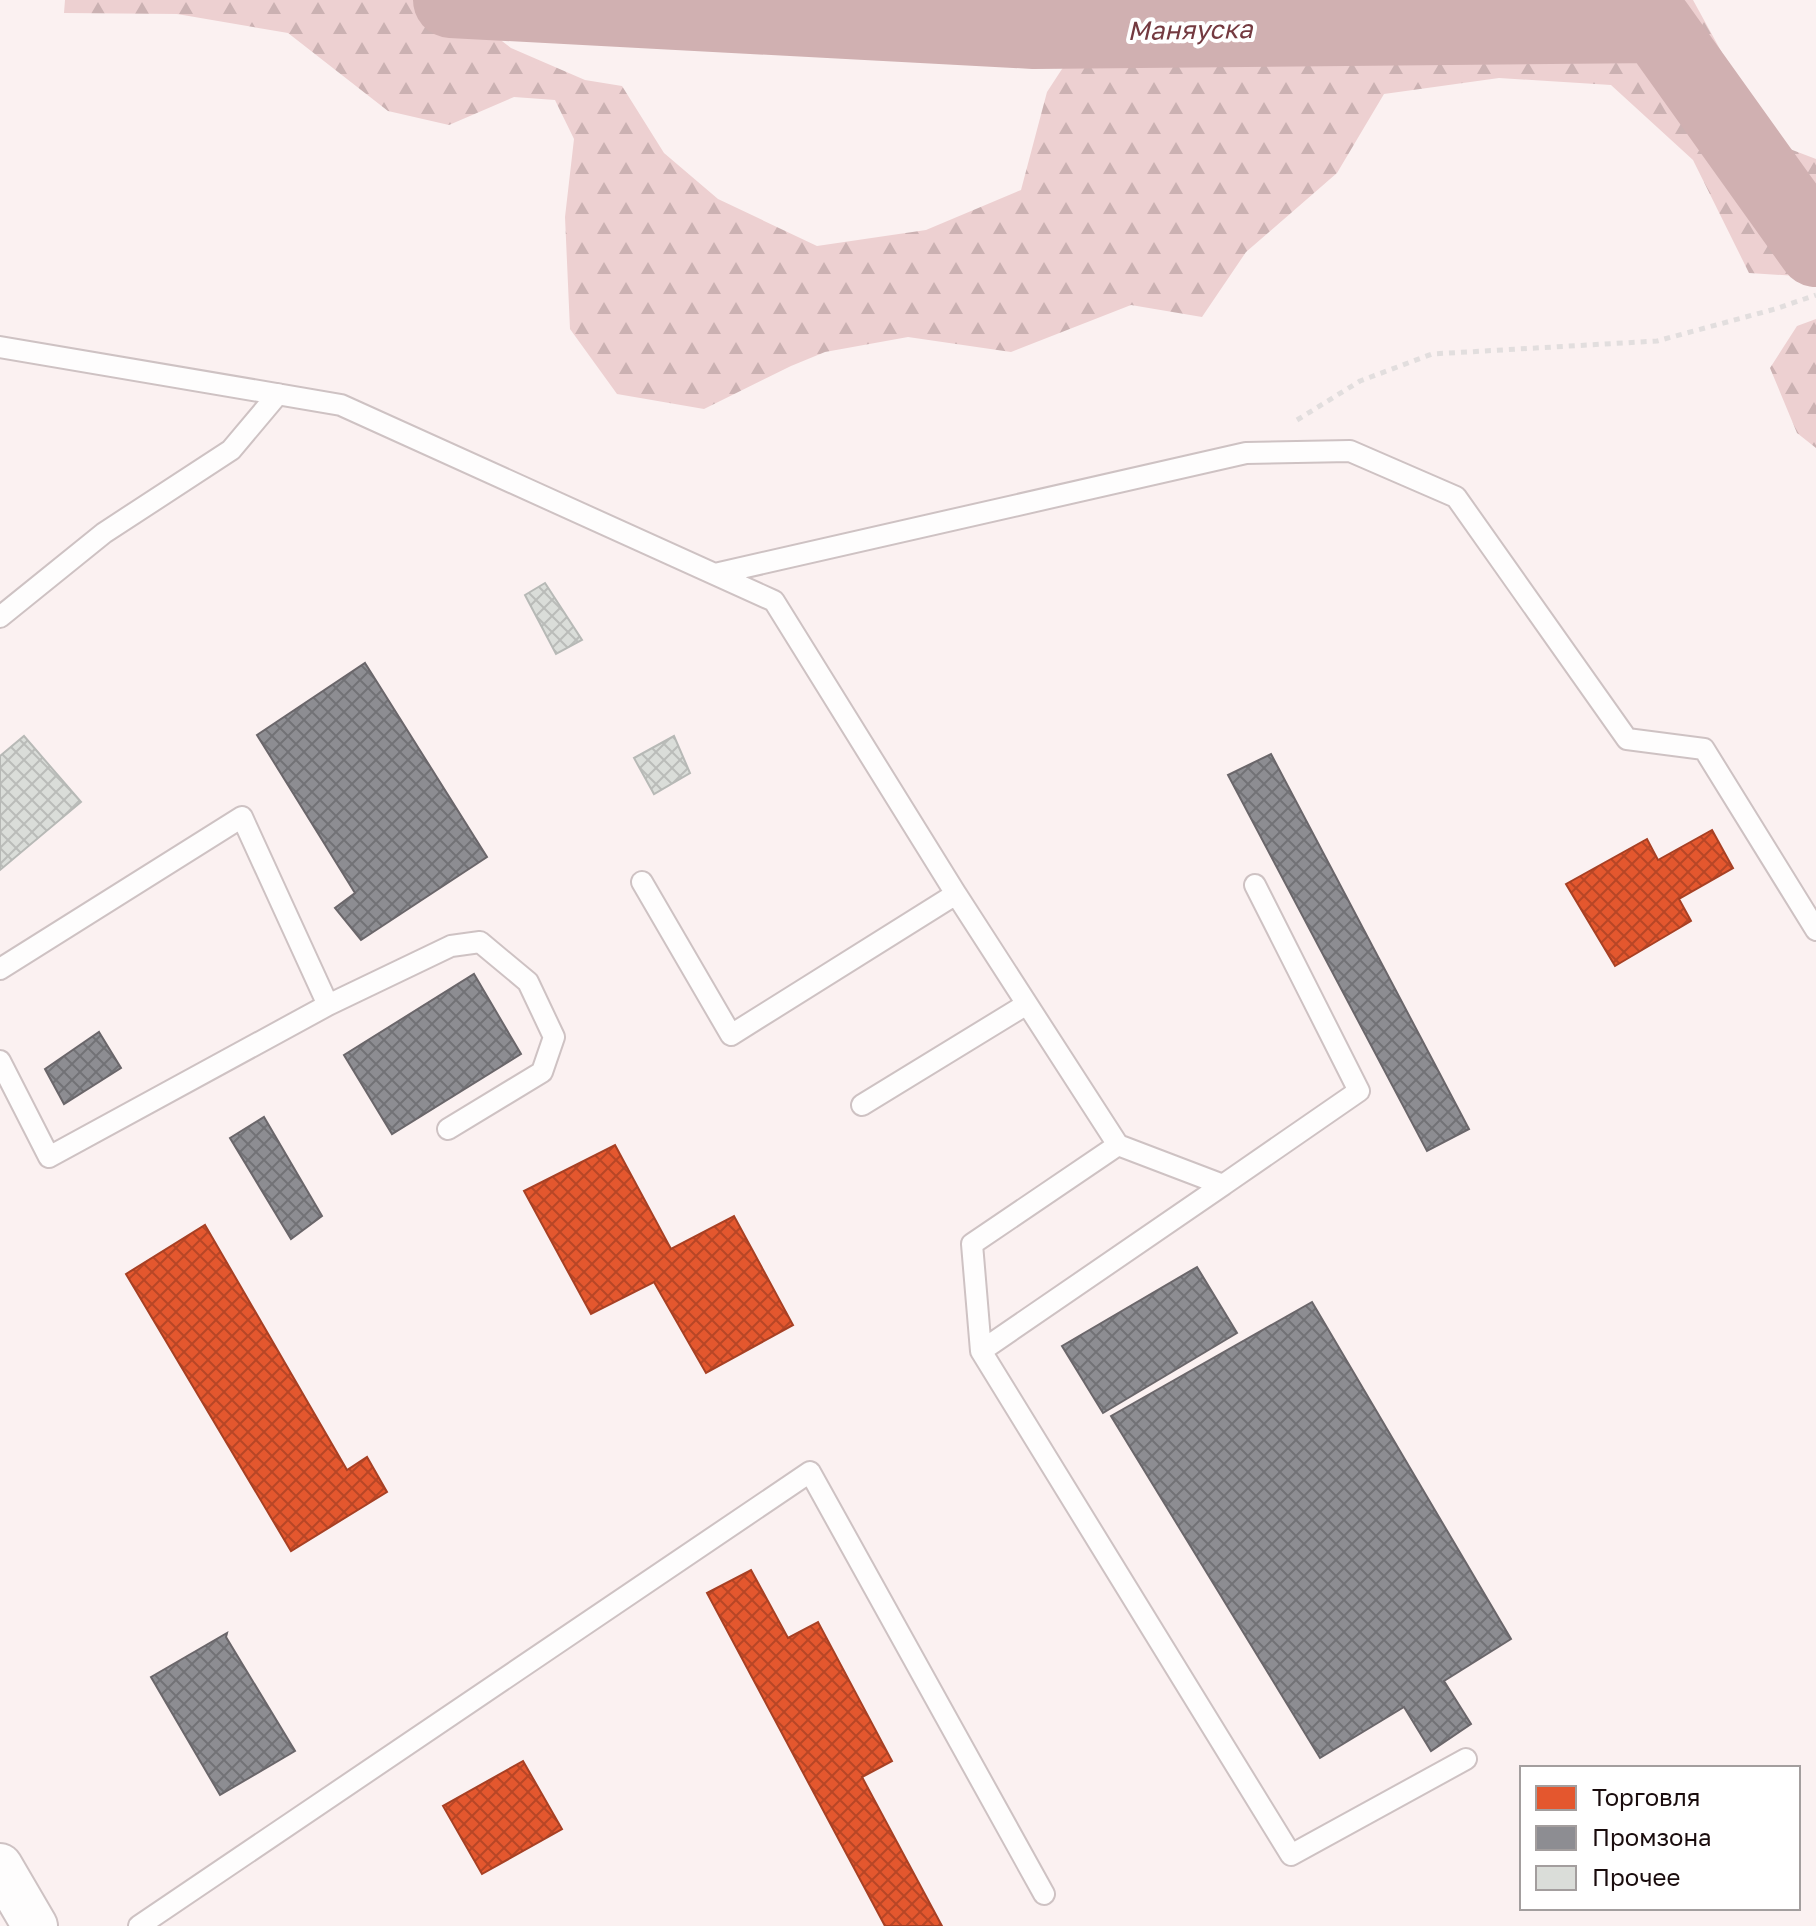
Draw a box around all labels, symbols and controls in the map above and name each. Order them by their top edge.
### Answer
water label: Маняуска [1127,13,1254,46]
legend [1520,1766,1800,1910]
text: Торговля [1592,1782,1700,1811]
text: Промзона [1592,1822,1712,1851]
text: Прочее [1592,1862,1680,1891]

